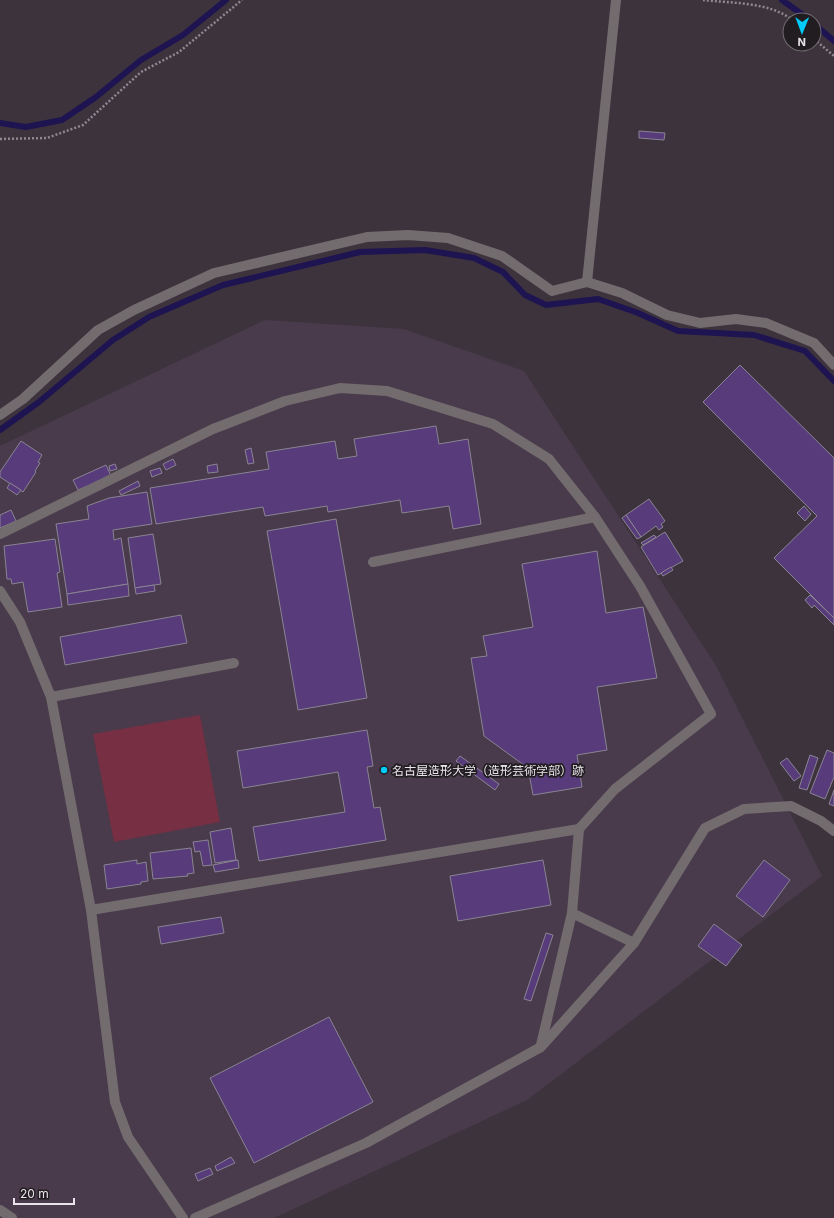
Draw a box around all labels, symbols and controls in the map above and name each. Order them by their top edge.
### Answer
north arrow [782,12,822,52]
text: N [798,35,806,49]
place label: 名古屋造形大学（造形芸術学部）跡 [392,763,584,778]
marker: 名古屋造形大学（造形芸術学部）跡 [379,765,389,775]
scale bar [14,1180,74,1206]
text: 20 m [20,1186,49,1201]

